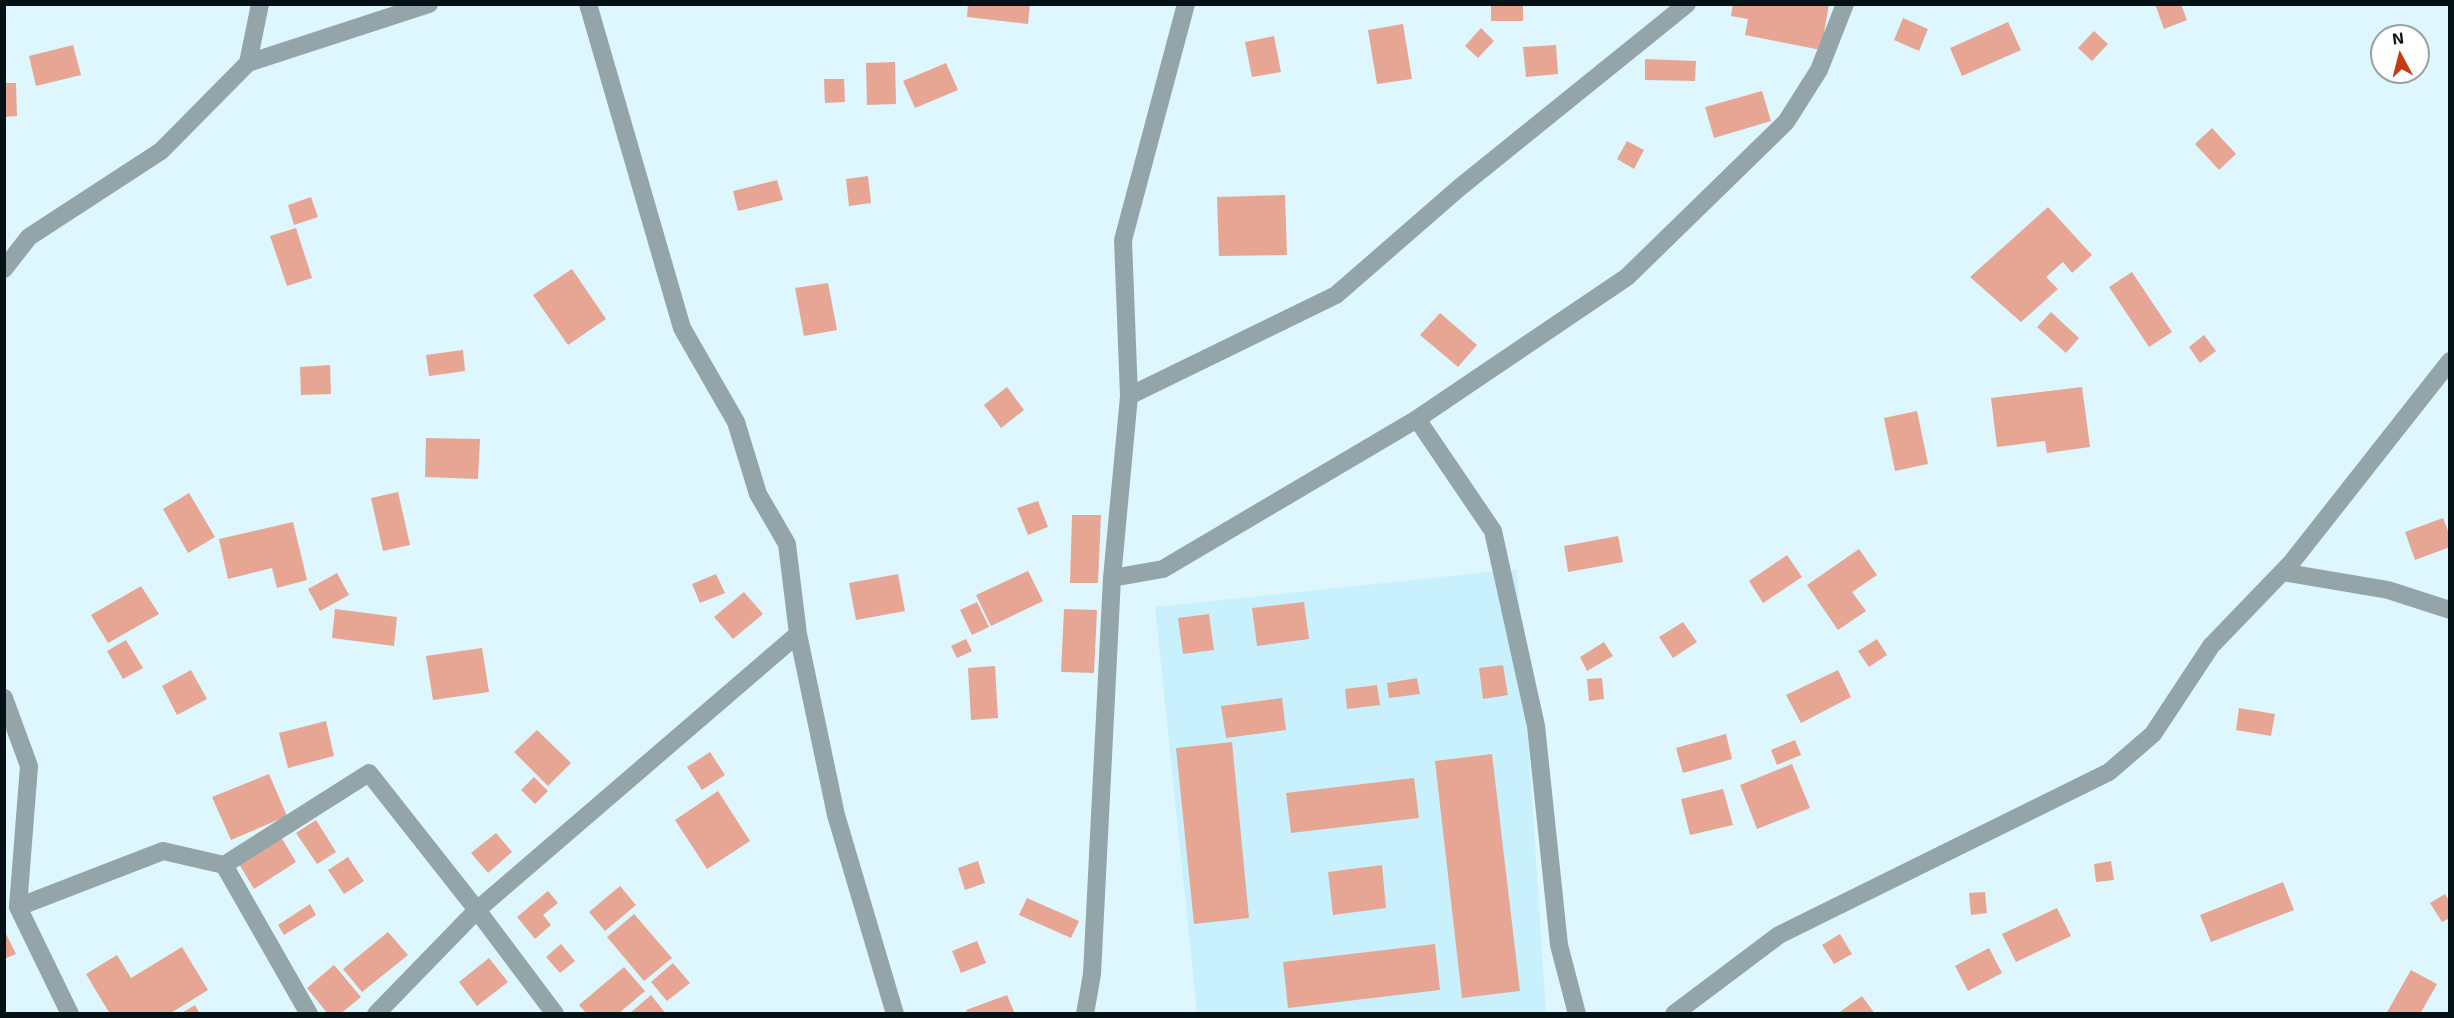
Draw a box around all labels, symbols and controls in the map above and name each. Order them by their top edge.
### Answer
north arrow [2370,24,2430,84]
text: N [2391,27,2405,48]

